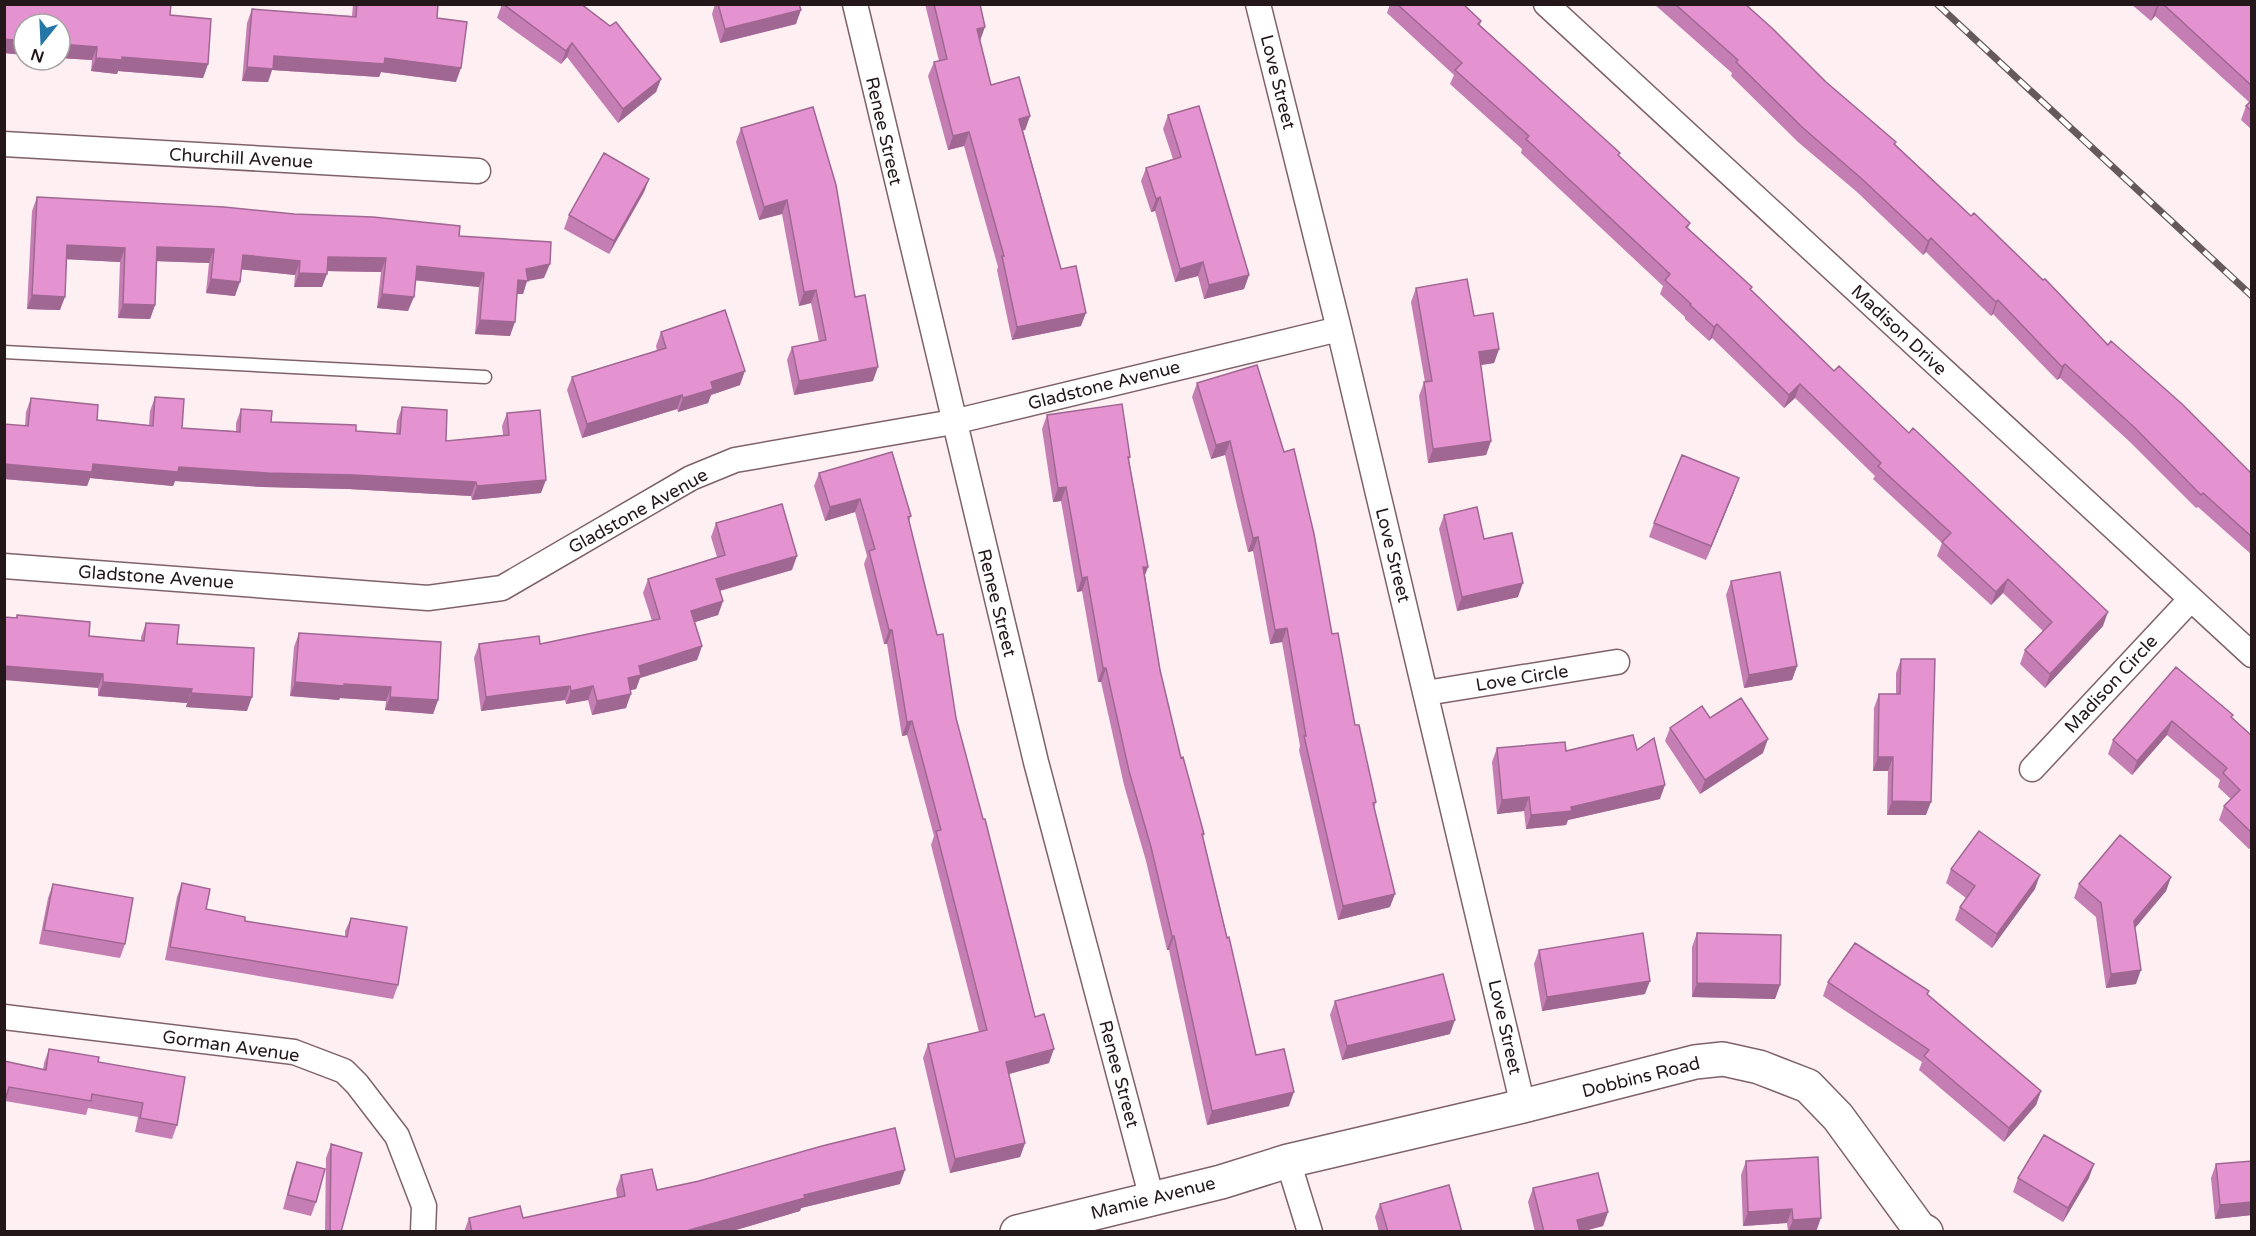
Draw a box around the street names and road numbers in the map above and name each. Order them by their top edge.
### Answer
street label: Love Street [1256,32,1300,132]
street label: Renee Street [861,75,907,187]
street label: Churchill Avenue [168,143,314,173]
street label: Madison Drive [1847,280,1951,380]
street label: Gladstone Avenue [1026,355,1182,415]
street label: Gladstone Avenue [564,464,712,558]
street label: Love Street [1371,505,1415,605]
street label: Renee Street [973,547,1021,659]
street label: Gladstone Avenue [77,561,235,593]
street label: Madison Circle [2060,630,2162,738]
street label: Love Circle [1474,660,1570,696]
street label: Love Street [1483,977,1527,1077]
street label: Renee Street [1094,1018,1144,1130]
street label: Gorman Avenue [161,1025,301,1067]
street label: Dobbins Road [1580,1052,1702,1102]
street label: Mamie Avenue [1088,1172,1218,1224]

